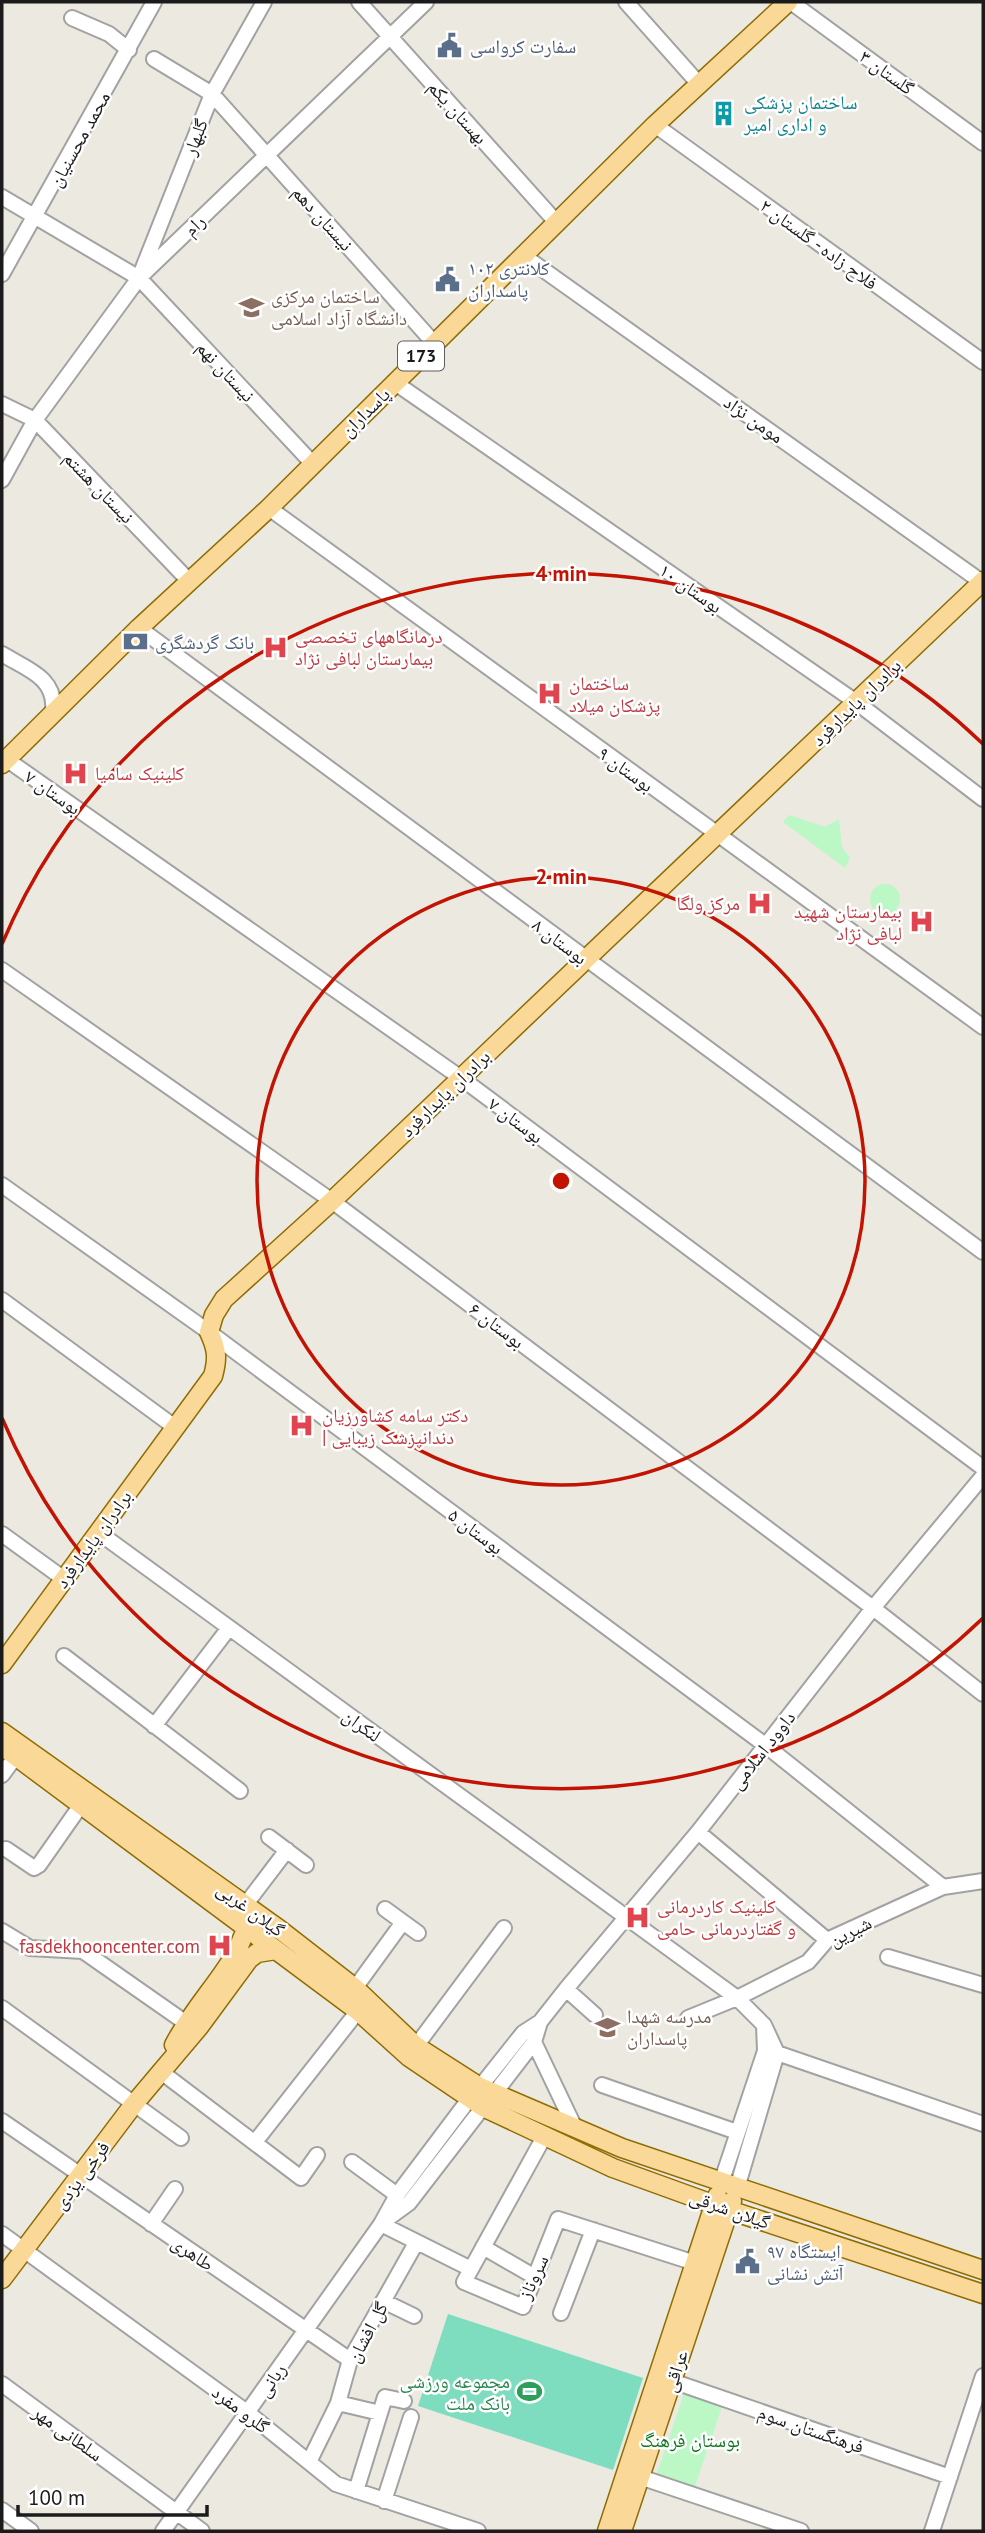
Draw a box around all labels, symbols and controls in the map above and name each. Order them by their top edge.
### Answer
public building icon: سفارت کرواسی [436,32,464,60]
place label: سفارت کرواسی [470,34,576,58]
street label: گلستان ۳ [855,44,919,100]
street label: بهستان یکم [422,75,493,150]
street label: محمد محسنیان [43,87,115,191]
place label: ساختمان پزشکی و اداری امیر [743,90,858,136]
building icon: ساختمان پزشکی و اداری امیر [710,99,738,127]
street label: گلبهار [177,115,213,160]
street label: نیستان دهم [287,180,359,256]
street label: فلاح زاده - گلستان ۲ [755,193,883,295]
street label: رام [178,209,211,242]
place label: کلانتری ۱۰۲ پاسداران [468,256,550,302]
public building icon: کلانتری ۱۰۲ پاسداران [434,265,462,293]
place label: ساختمان مرکزی دانشگاه آزاد اسلامی [271,284,407,330]
school or university icon: ساختمان مرکزی دانشگاه آزاد اسلامی [237,293,265,321]
street label: نیستان نهم [191,335,260,407]
road number: 173 [398,342,444,370]
street label: پاسداران [335,382,395,442]
street label: مومن نژاد [719,390,789,448]
street label: نیستان هشتم [58,446,139,529]
street label: بوستان ۱۰ [655,558,727,618]
text: 4 min [535,560,587,587]
place label: درمانگاههای تخصصی بیمارستان لبافی نژاد [295,624,443,670]
bank icon: بانک گردشگری [121,628,149,656]
place label: بانک گردشگری [155,630,254,654]
hospital icon: درمانگاههای تخصصی بیمارستان لبافی نژاد [261,633,289,661]
street label: برادران پایدارفرد [806,653,906,751]
place label: ساختمان پزشکان میلاد [569,671,660,717]
hospital icon: ساختمان پزشکان میلاد [535,680,563,708]
street label: بوستان ۹ [593,741,659,797]
hospital icon: کلینیک سامیا [61,759,89,787]
place label: کلینیک سامیا [95,761,184,785]
street label: بوستان ۷ [20,764,86,820]
text: 2 min [535,863,587,890]
hospital icon: مرکز ولگا [746,889,774,917]
place label: مرکز ولگا [677,891,740,915]
place label: بیمارستان شهید لبافی نژاد [794,899,902,945]
hospital icon: بیمارستان شهید لبافی نژاد [908,908,936,936]
street label: بوستان ۸ [528,912,592,970]
street label: برادران پایدارفرد [395,1044,495,1142]
street label: بوستان ۷ [484,1091,548,1149]
centre of rings [549,1169,573,1193]
street label: بوستان ۶ [465,1296,529,1354]
place label: دکتر سامه کشاورزیان | دندانپزشک زیبایی [322,1403,468,1449]
hospital icon: دکتر سامه کشاورزیان | دندانپزشک زیبایی [288,1412,316,1440]
street label: برادران پایدارفرد [49,1485,137,1593]
street label: بوستان ۵ [444,1502,508,1560]
street label: لنکران [338,1703,386,1747]
street label: داوود اسلامی [724,1706,800,1794]
street label: گیلان غربی [212,1876,290,1942]
place label: کلینیک کاردرمانی و گفتاردرمانی حامی [657,1894,796,1940]
hospital icon: کلینیک کاردرمانی و گفتاردرمانی حامی [623,1903,651,1931]
street label: شیرین [825,1910,875,1952]
hospital icon: fasdekhooncenter.com [206,1932,234,1960]
place label: fasdekhooncenter.com [19,1934,200,1958]
place label: مدرسه شهدا پاسداران [627,2004,711,2050]
school or university icon: مدرسه شهدا پاسداران [593,2013,621,2041]
street label: فرخی یزدی [47,2136,115,2214]
street label: گیلان شرقی [687,2184,774,2234]
street label: طاهری [167,2230,219,2276]
place label: ایستگاه ۹۷ آتش نشانی [767,2239,845,2285]
public building icon: ایستگاه ۹۷ آتش نشانی [733,2248,761,2276]
street label: سروناز [512,2251,554,2304]
street label: گل افشان [341,2297,393,2366]
street label: عراقی [657,2347,693,2395]
street label: ربانی [251,2359,291,2401]
place label: مجموعه ورزشی بانک ملت [400,2369,510,2415]
sports icon: مجموعه ورزشی بانک ملت [516,2378,544,2406]
street label: گلرو مفرد [208,2380,275,2438]
street label: سلطانی مهر [27,2399,108,2466]
street label: فرهنگستان سوم [754,2400,867,2460]
park label: بوستان فرهنگ [640,2428,740,2452]
scale bar [18,2474,206,2518]
text: 100 m [28,2484,85,2511]

